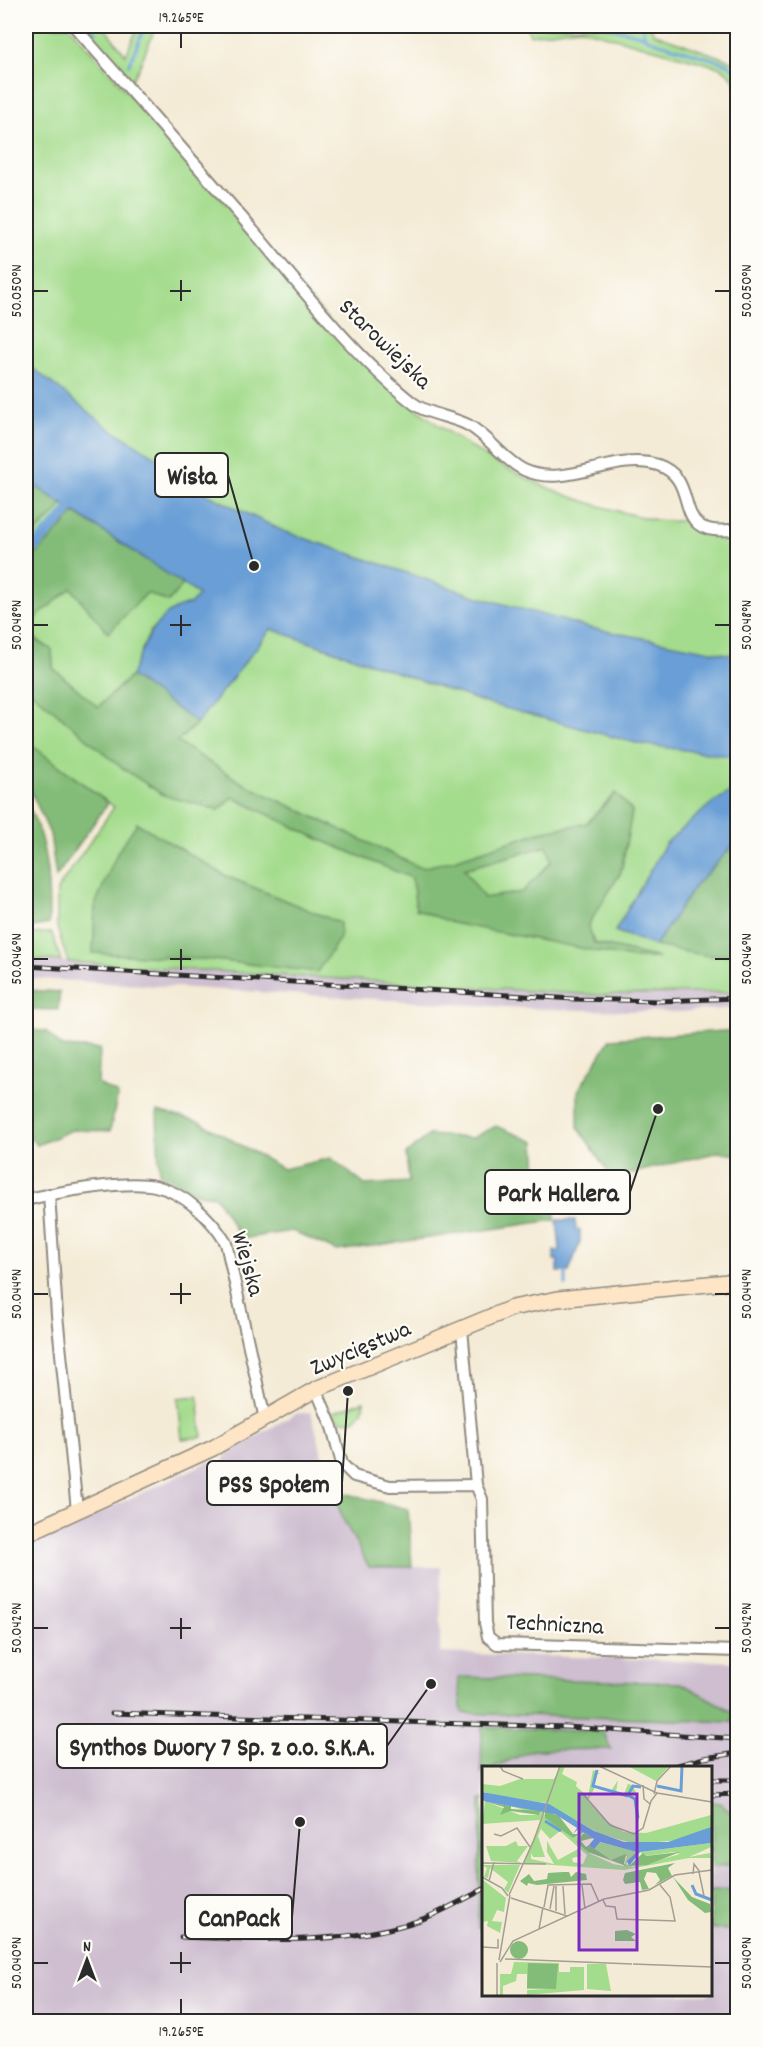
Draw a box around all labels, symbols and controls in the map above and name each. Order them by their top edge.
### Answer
text: 19.265°E [158,8,204,30]
text: 50.050°N [7,264,29,318]
text: 50.050°N [737,264,759,318]
street label: Starowiejska [330,292,439,399]
callout: Wisła [155,453,228,497]
text: Wisła [167,460,218,497]
text: 50.048°N [7,600,29,650]
text: 50.048°N [737,600,759,650]
text: 50.046°N [7,933,29,985]
text: 50.046°N [737,933,759,985]
callout: Park Hallera [485,1170,630,1214]
text: Park Hallera [497,1177,620,1214]
street label: Wiejska [221,1227,272,1301]
text: 50.044°N [7,1269,29,1319]
text: 50.044°N [737,1269,759,1319]
street label: Zwycięstwa [306,1313,417,1386]
callout: PSS Społem [207,1461,342,1505]
text: PSS Społem [218,1468,330,1505]
text: 50.042°N [7,1603,29,1653]
text: 50.042°N [737,1603,759,1653]
street label: Techniczna [505,1606,605,1646]
callout: Synthos Dwory 7 Sp. z o.o. S.K.A. [57,1724,387,1768]
text: Synthos Dwory 7 Sp. z o.o. S.K.A. [69,1731,375,1768]
inset map [482,1766,712,1996]
callout: CanPack [185,1895,292,1939]
text: CanPack [198,1902,280,1939]
north arrow [57,1930,117,1990]
text: N [83,1936,91,1959]
text: 50.040°N [7,1937,29,1989]
text: 50.040°N [737,1937,759,1989]
text: 19.265°E [158,2022,204,2044]

